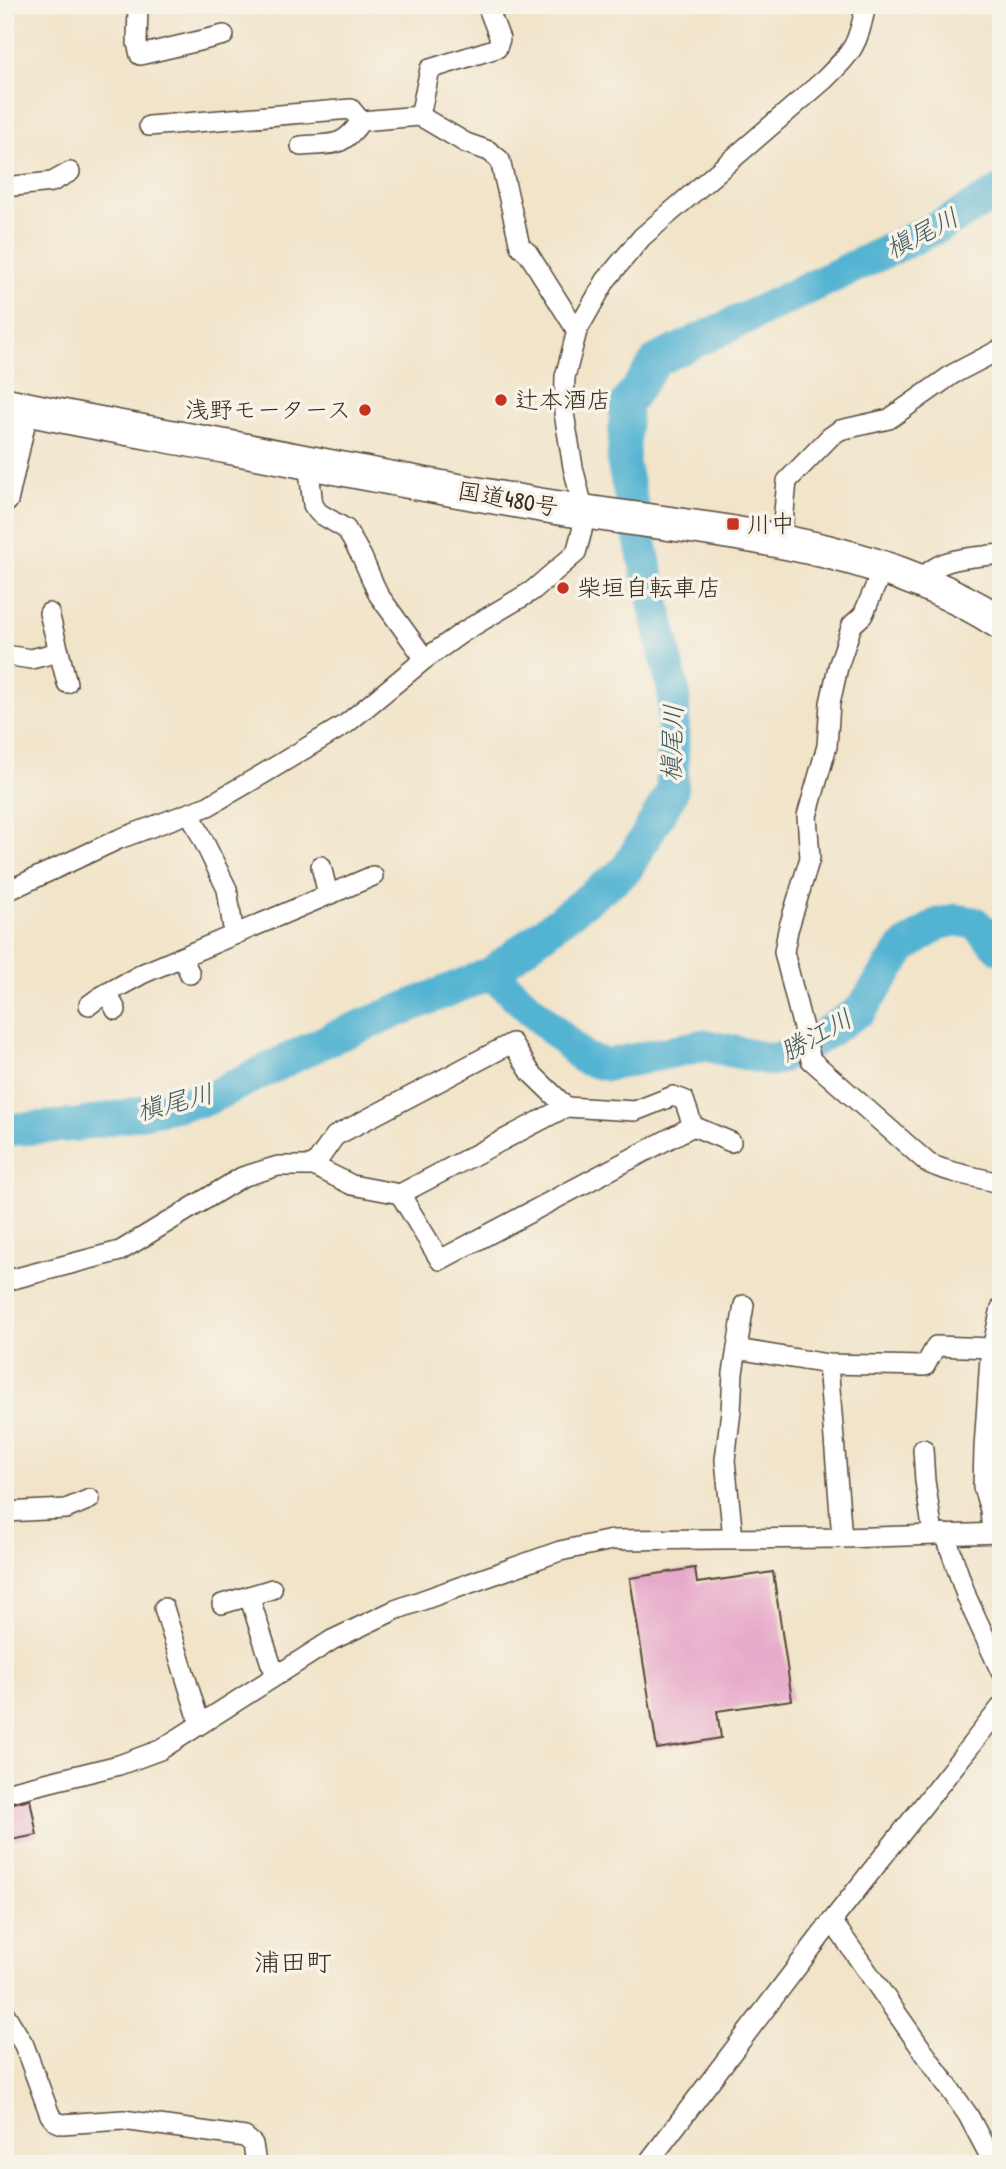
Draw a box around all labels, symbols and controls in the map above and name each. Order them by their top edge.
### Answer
water label: 槇尾川 [879,199,964,266]
place label: 辻本酒店 [515,383,611,415]
marker: 辻本酒店 [493,392,509,408]
place label: 浅野モータース [185,393,351,425]
marker: 浅野モータース [357,402,373,418]
street label: 国道480号 [455,473,561,523]
place label: 川中 [747,507,795,539]
marker: 川中 [725,516,741,532]
place label: 柴垣自転車店 [577,571,721,603]
marker: 柴垣自転車店 [555,580,571,596]
water label: 槇尾川 [653,703,690,783]
water label: 勝江川 [773,1000,858,1069]
water label: 槇尾川 [133,1075,217,1128]
district label: 浦田町 [254,1944,332,1979]

